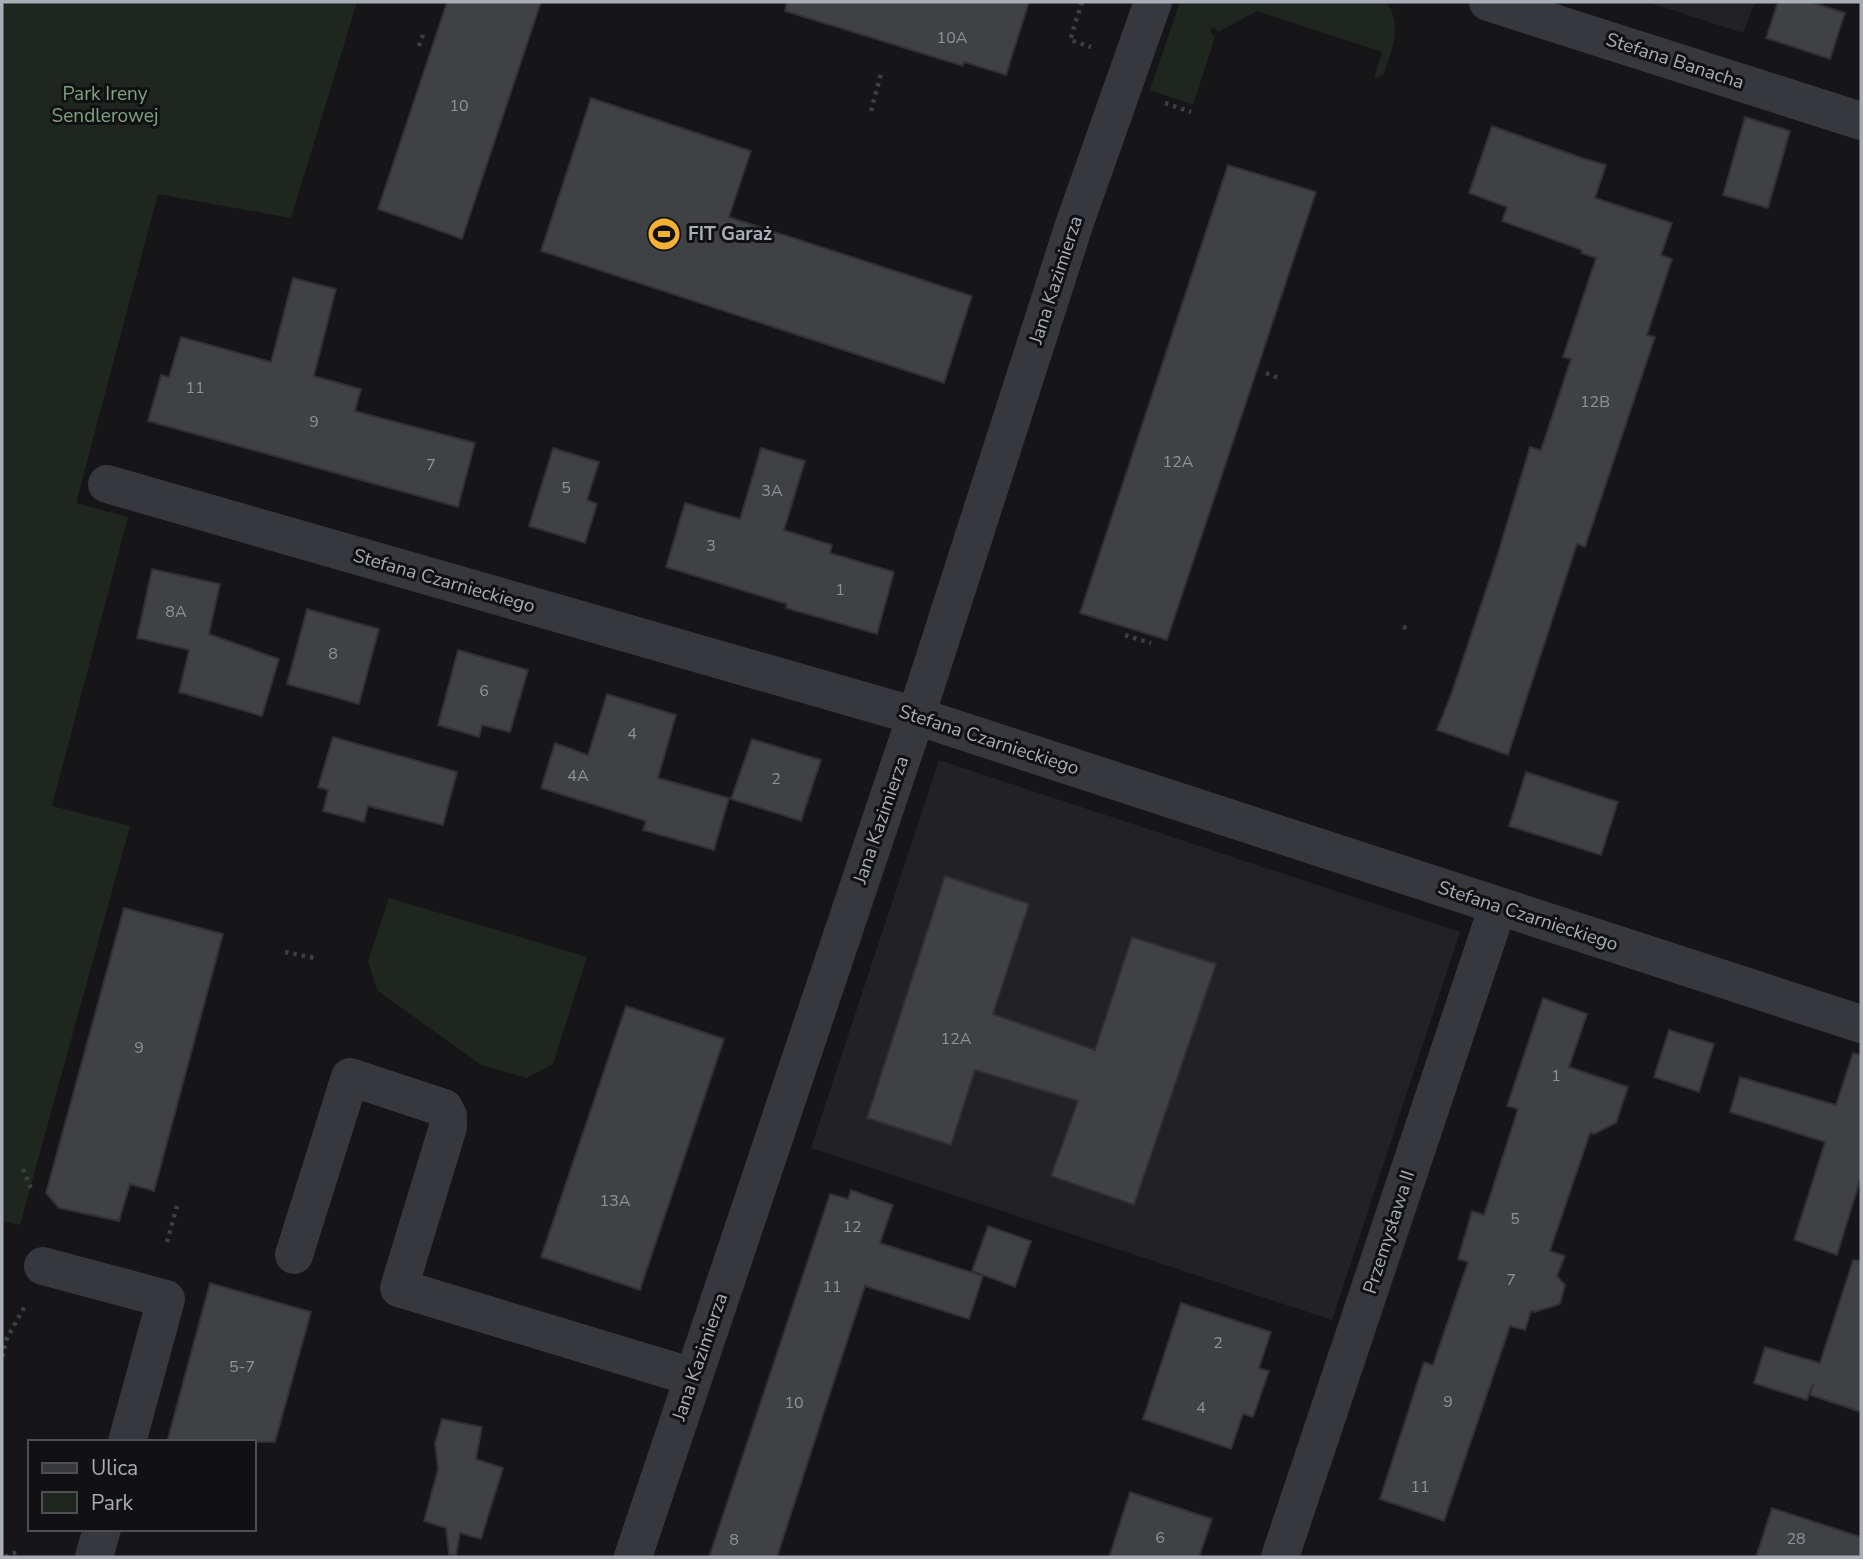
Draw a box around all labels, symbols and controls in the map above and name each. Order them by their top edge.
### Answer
street label: Stefana Banacha [1603,26,1747,96]
house number: 10A [937,27,968,49]
park label: Park Ireny Sendlerowej [52,81,158,129]
house number: 10 [449,95,469,117]
street label: Jana Kazimierza [1023,212,1089,348]
sports icon: FIT Garaż [645,215,683,253]
place label: FIT Garaż [688,221,772,247]
house number: 11 [185,377,205,399]
house number: 12B [1580,391,1610,413]
house number: 9 [309,411,319,433]
house number: 12A [1163,451,1194,473]
house number: 7 [426,454,436,476]
house number: 5 [561,477,571,499]
house number: 3A [761,480,783,502]
house number: 3 [706,535,716,557]
street label: Stefana Czarnieckiego [350,543,538,619]
house number: 1 [835,579,845,601]
house number: 8A [165,601,187,623]
house number: 8 [328,643,338,665]
house number: 6 [479,680,489,702]
street label: Stefana Czarnieckiego [895,699,1083,781]
house number: 4 [627,723,637,745]
street label: Jana Kazimierza [847,753,915,888]
house number: 4A [567,765,589,787]
house number: 2 [771,768,781,790]
street label: Stefana Czarnieckiego [1434,875,1622,957]
house number: 12A [941,1028,972,1050]
house number: 9 [134,1037,144,1059]
house number: 1 [1551,1065,1561,1087]
street label: Przemysława II [1357,1167,1421,1297]
house number: 13A [600,1190,631,1212]
house number: 5 [1510,1208,1520,1230]
house number: 12 [842,1216,862,1238]
house number: 7 [1506,1269,1516,1291]
house number: 11 [822,1276,842,1298]
street label: Jana Kazimierza [666,1290,734,1425]
house number: 2 [1213,1332,1223,1354]
house number: 5-7 [229,1356,255,1378]
house number: 9 [1443,1391,1453,1413]
house number: 10 [784,1392,804,1414]
house number: 4 [1196,1397,1206,1419]
legend [28,1440,256,1531]
text: Ulica [91,1454,138,1482]
house number: 11 [1410,1476,1430,1498]
text: Park [91,1489,133,1517]
house number: 6 [1155,1527,1165,1549]
house number: 28 [1786,1528,1806,1550]
house number: 8 [729,1529,739,1551]

